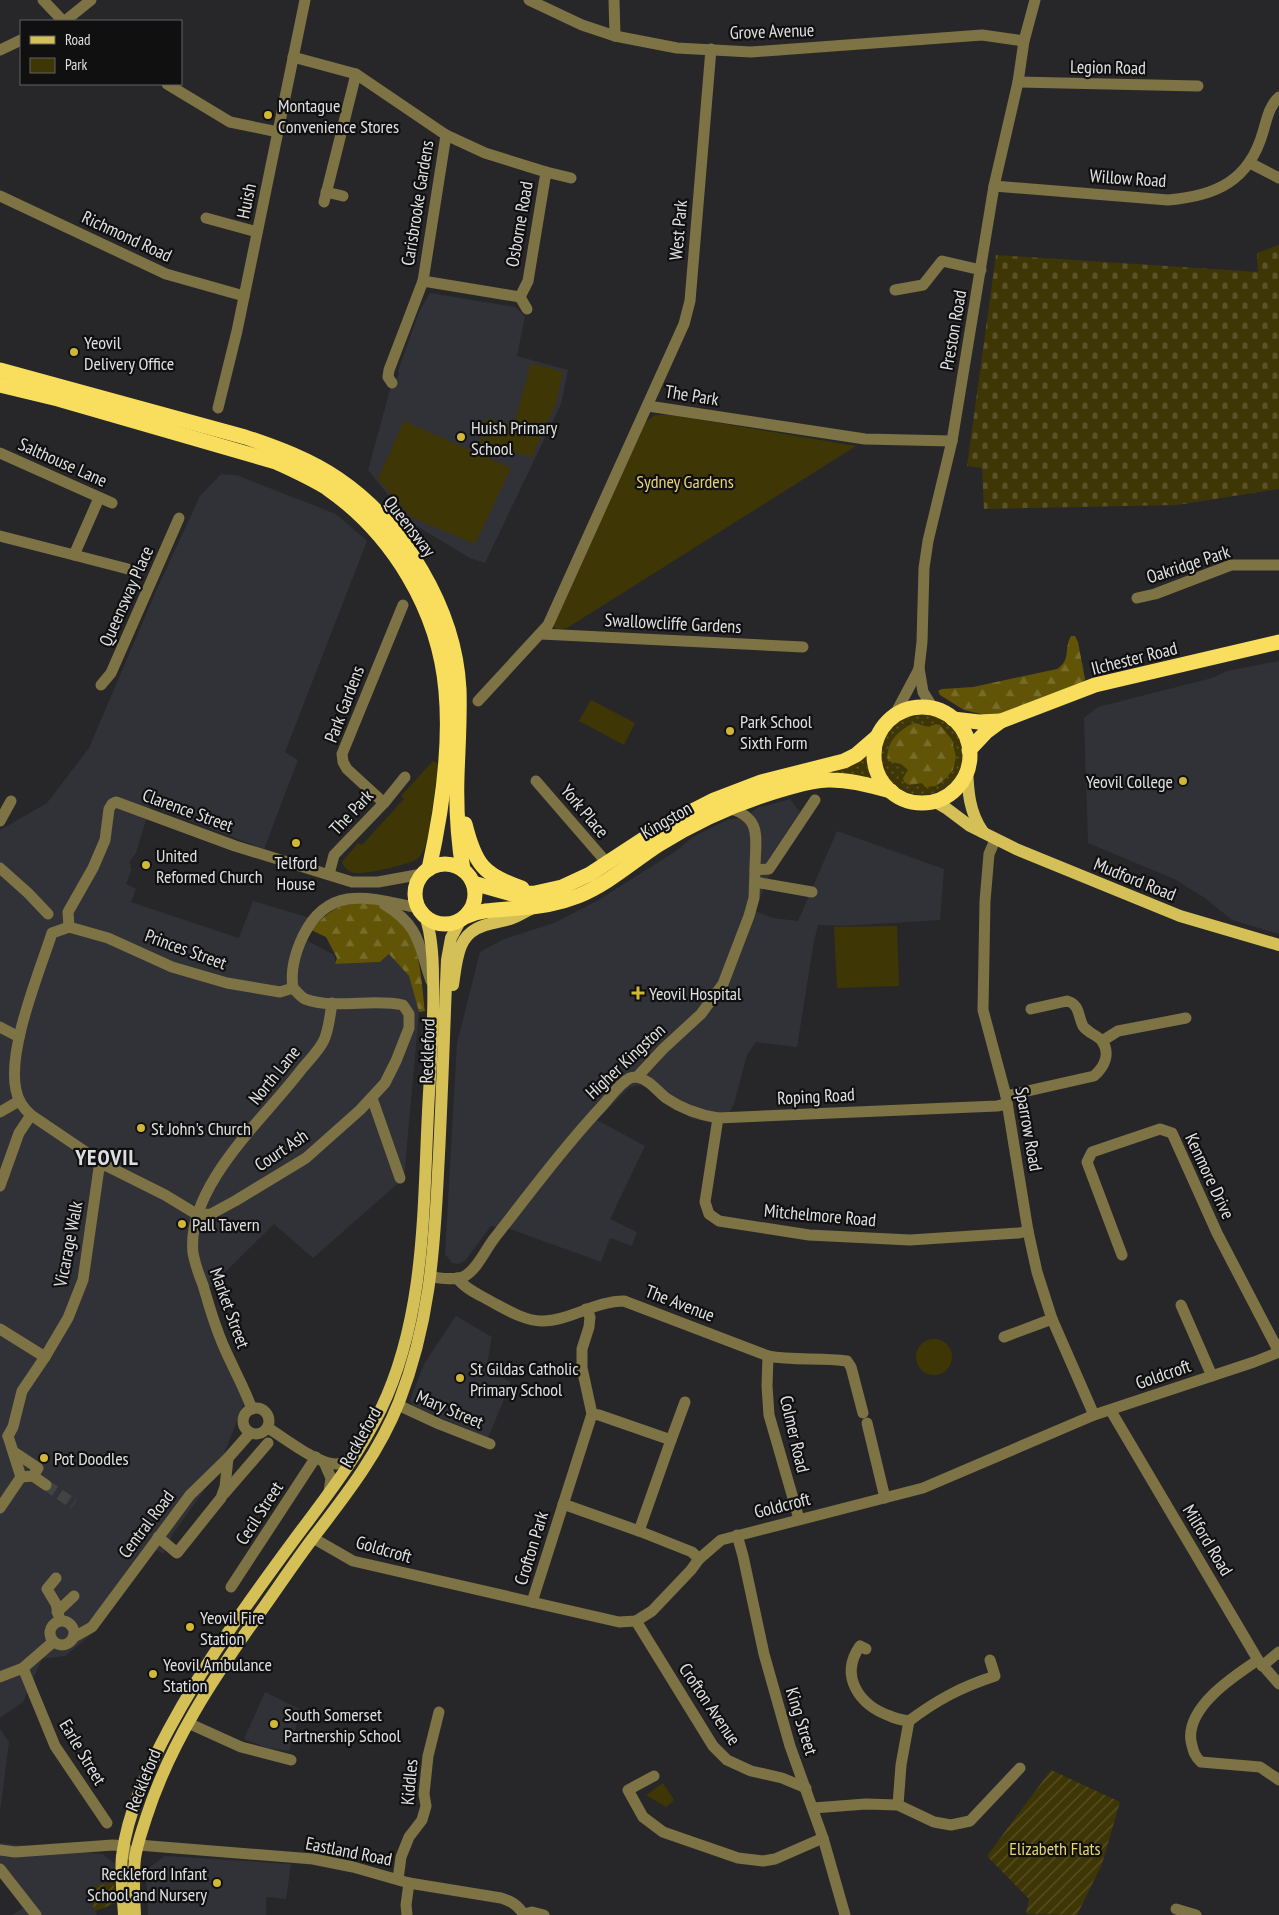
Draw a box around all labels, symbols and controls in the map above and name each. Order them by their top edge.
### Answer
street label: Grove Avenue [729,18,815,44]
legend [20,20,182,85]
text: Road [65,30,91,49]
text: Park [65,55,87,74]
street label: Legion Road [1070,55,1146,79]
place label: Montague Convenience Stores [278,94,399,138]
marker: Montague Convenience Stores [262,109,274,121]
street label: Carisbrooke Gardens [396,139,438,267]
street label: Willow Road [1089,164,1167,192]
street label: Osborne Road [500,179,538,269]
street label: Huish [231,181,261,221]
street label: West Park [664,199,692,261]
street label: Richmond Road [78,205,176,267]
street label: Preston Road [935,288,971,372]
place label: Yeovil Delivery Office [84,331,174,375]
marker: Yeovil Delivery Office [68,346,80,358]
street label: The Park [664,379,720,411]
place label: Huish Primary School [471,416,558,460]
marker: Huish Primary School [455,431,467,443]
street label: Salthouse Lane [15,432,111,492]
park label: Sydney Gardens [636,470,734,493]
street label: Queensway [379,491,441,561]
street label: Oakridge Park [1143,540,1233,588]
street label: Queensway Place [94,542,158,650]
street label: Swallowcliffe Gardens [604,608,742,638]
street label: Ilchester Road [1089,636,1179,680]
street label: Park Gardens [319,662,369,746]
place label: Park School Sixth Form [740,710,813,754]
marker: Park School Sixth Form [724,725,736,737]
place label: Yeovil College [1086,770,1173,793]
marker: Yeovil College [1177,775,1189,787]
street label: York Place [556,779,614,843]
street label: Clarence Street [140,783,236,837]
street label: The Park [324,784,378,840]
street label: Kingston [636,796,696,844]
marker: Telford House [290,837,302,849]
place label: United Reformed Church [156,844,263,888]
place label: Telford House [275,851,317,895]
street label: Mudford Road [1091,852,1179,906]
marker: United Reformed Church [140,859,152,871]
street label: Princes Street [142,924,230,974]
place label: Yeovil Hospital [649,982,742,1005]
marker: Yeovil Hospital [631,986,645,1000]
street label: Reckleford [414,1018,440,1084]
street label: Higher Kingston [580,1018,670,1104]
street label: North Lane [243,1041,305,1109]
street label: Roping Road [777,1082,855,1110]
street label: Sparrow Road [1010,1085,1048,1173]
place label: St John's Church [151,1117,251,1140]
marker: St John's Church [135,1122,147,1134]
street label: Court Ash [250,1124,312,1176]
street label: Kenmore Drive [1180,1129,1240,1223]
district label: YEOVIL [74,1143,139,1171]
street label: Vicarage Walk [48,1199,88,1290]
street label: Mitchelmore Road [763,1199,877,1231]
place label: Pall Tavern [192,1213,260,1236]
marker: Pall Tavern [176,1218,188,1230]
street label: Market Street [205,1265,255,1351]
street label: The Avenue [642,1279,718,1327]
street label: Goldcroft [1132,1354,1194,1394]
place label: St Gildas Catholic Primary School [470,1357,579,1401]
marker: St Gildas Catholic Primary School [454,1372,466,1384]
street label: Mary Street [413,1385,487,1433]
street label: Colmer Road [775,1393,815,1475]
street label: Reckleford [334,1403,386,1471]
place label: Pot Doodles [54,1447,129,1470]
marker: Pot Doodles [38,1452,50,1464]
street label: Cecil Street [230,1477,288,1549]
street label: Central Road [113,1486,179,1562]
street label: Goldcroft [752,1487,812,1523]
street label: Milford Road [1178,1500,1238,1580]
street label: Crofton Park [509,1508,553,1588]
street label: Goldcroft [353,1530,415,1568]
place label: Yeovil Fire Station [200,1606,264,1650]
marker: Yeovil Fire Station [184,1621,196,1633]
place label: Yeovil Ambulance Station [163,1653,272,1697]
street label: Crofton Avenue [674,1658,746,1750]
marker: Yeovil Ambulance Station [147,1668,159,1680]
street label: King Street [781,1684,823,1758]
place label: South Somerset Partnership School [284,1703,402,1747]
street label: Earle Street [54,1715,112,1789]
marker: South Somerset Partnership School [268,1718,280,1730]
street label: Reckleford [120,1745,166,1815]
street label: Kiddles [396,1758,422,1806]
street label: Eastland Road [304,1831,394,1871]
park label: Elizabeth Flats [1009,1837,1101,1860]
place label: Reckleford Infant School and Nursery [87,1862,207,1906]
marker: Reckleford Infant School and Nursery [211,1877,223,1889]

